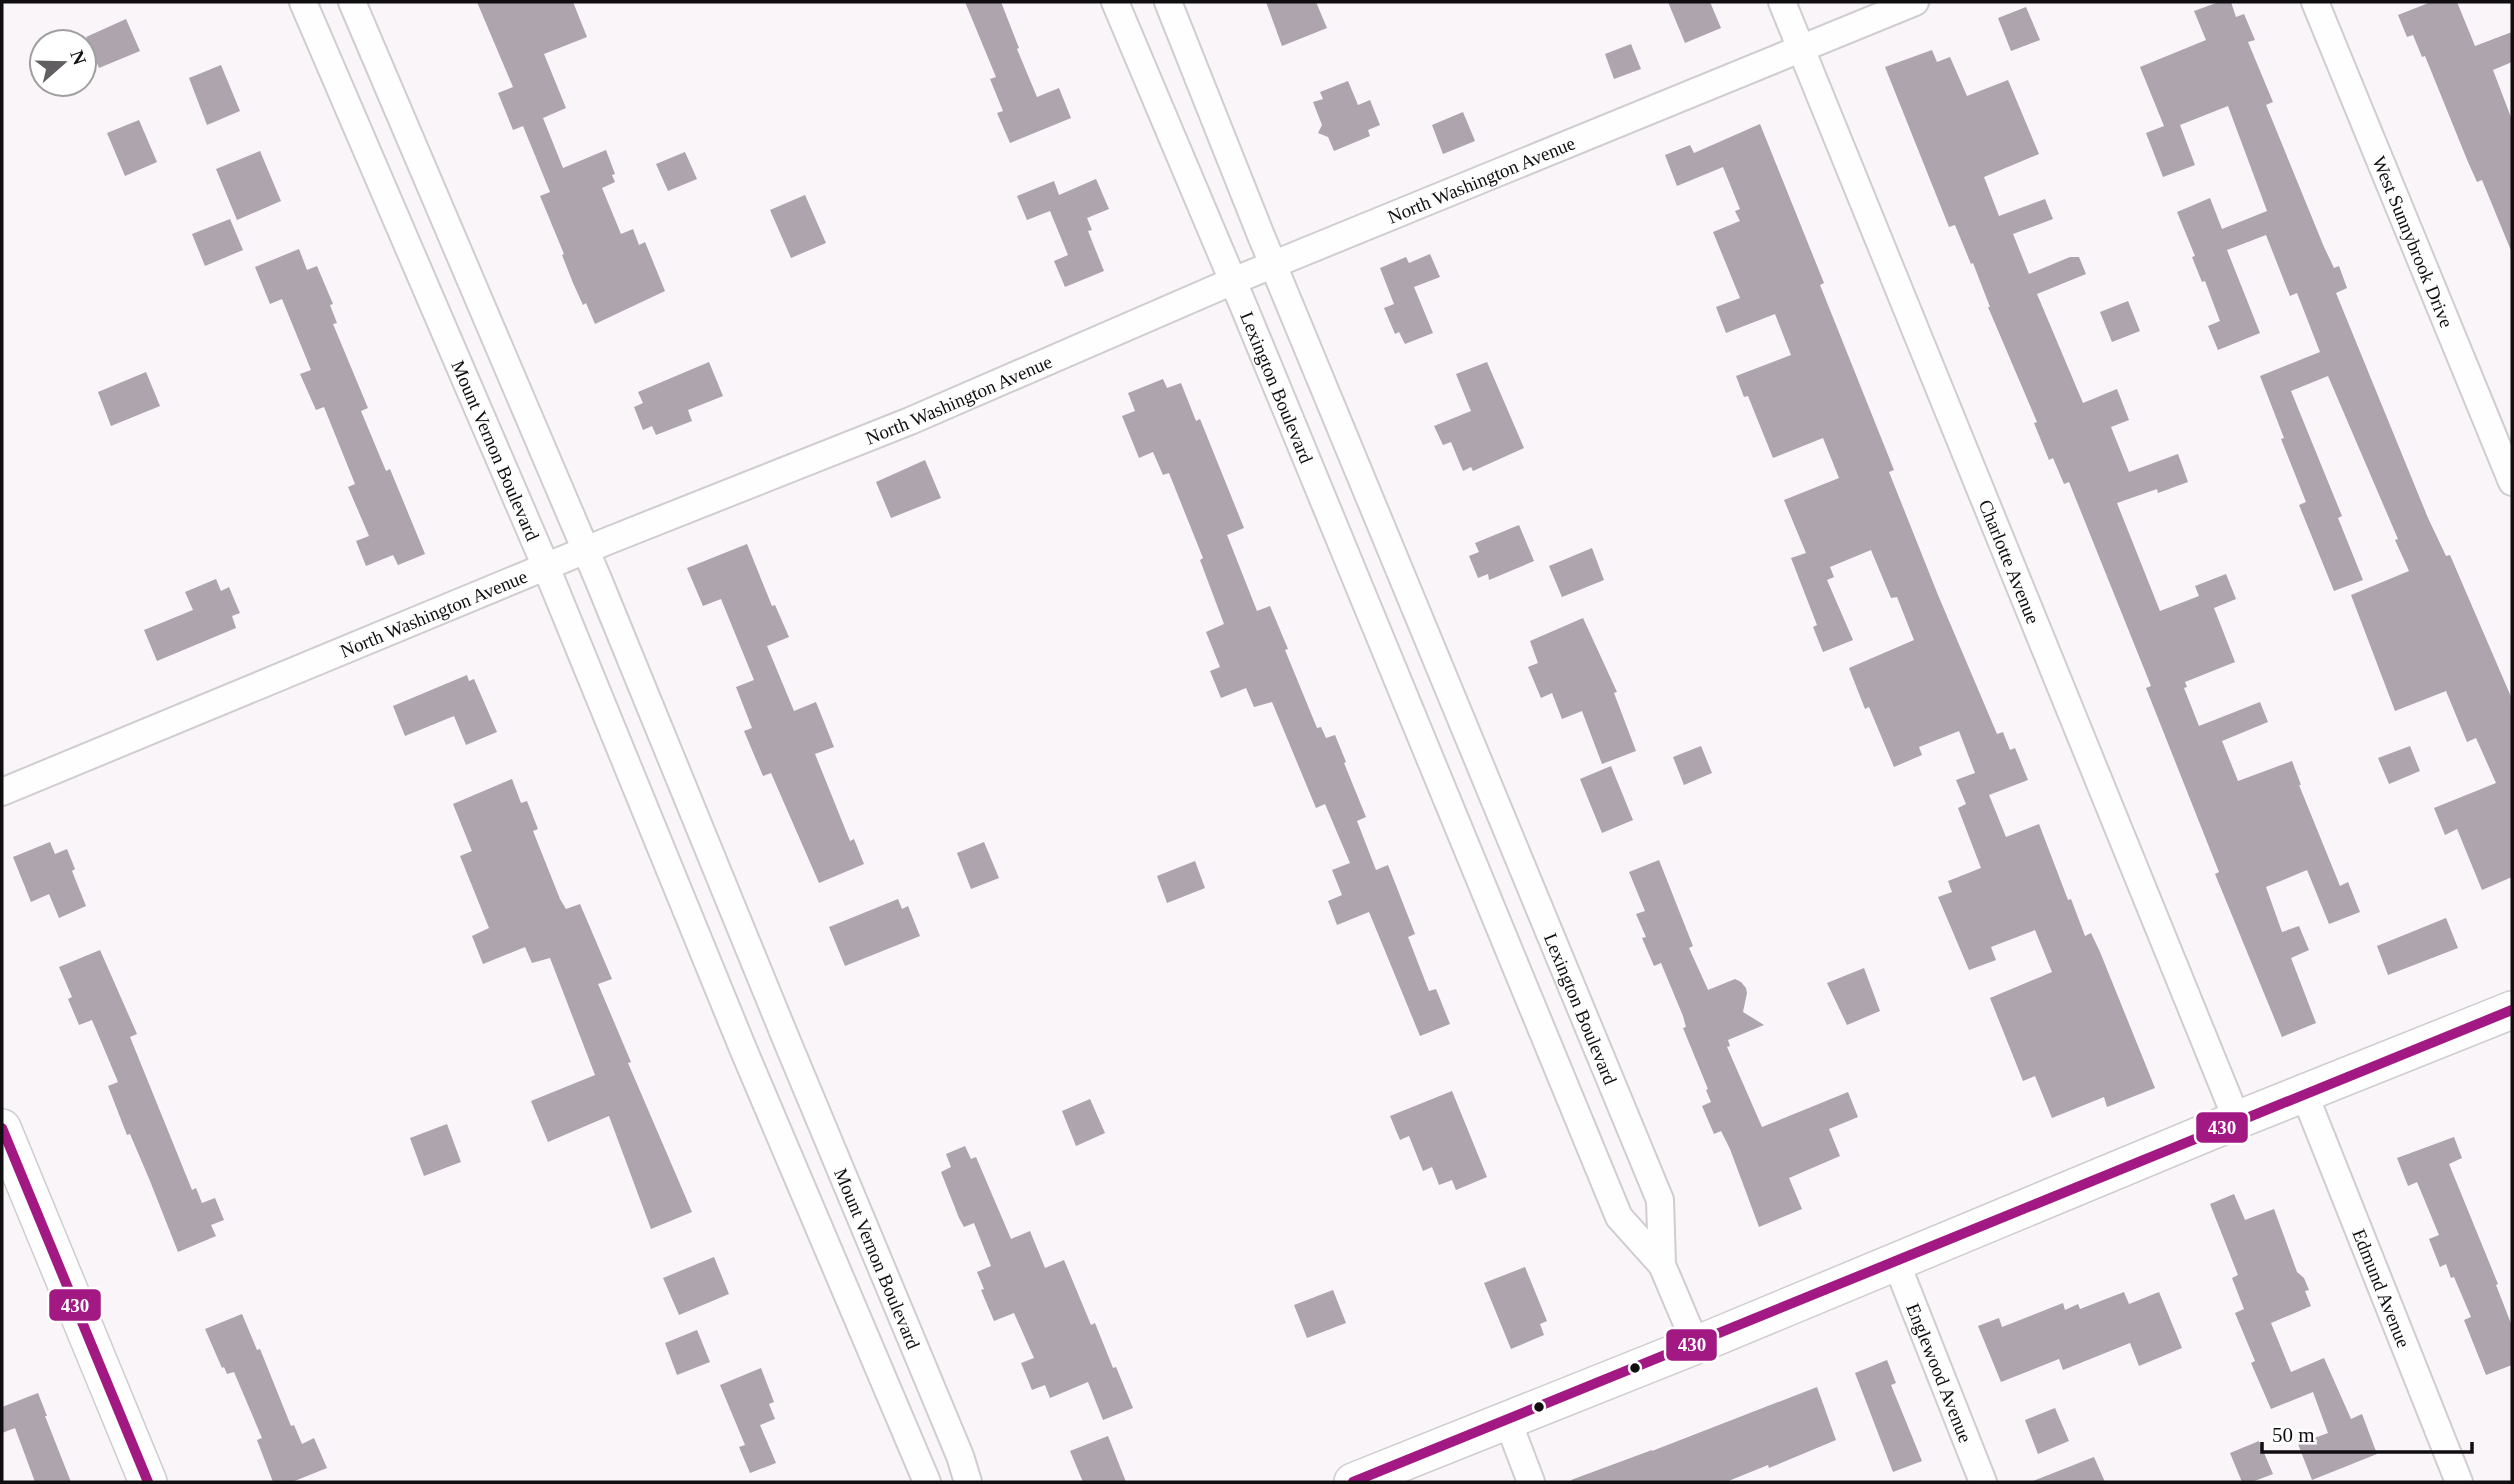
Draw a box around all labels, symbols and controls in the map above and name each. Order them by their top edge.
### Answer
north arrow [28,28,98,98]
text: N [66,47,91,68]
street label: North Washington Avenue [1384,132,1578,227]
street label: West Sunnybrook Drive [2369,153,2458,330]
street label: Lexington Boulevard [1236,308,1318,467]
street label: North Washington Avenue [862,350,1055,448]
street label: Mount Vernon Boulevard [448,357,544,544]
street label: Charlotte Avenue [1975,496,2044,627]
street label: North Washington Avenue [337,565,530,661]
street label: Lexington Boulevard [1540,930,1622,1088]
line badge: 430 [2195,1111,2249,1144]
text: 430 [2208,1117,2236,1138]
street label: Mount Vernon Boulevard [831,1165,925,1352]
street label: Edmund Avenue [2349,1226,2415,1350]
line badge: 430 [48,1288,102,1322]
text: 430 [61,1295,89,1316]
street label: Englewood Avenue [1903,1300,1977,1445]
line badge: 430 [1665,1328,1718,1362]
text: 430 [1678,1334,1706,1355]
unlabelled marker [1628,1361,1642,1375]
unlabelled marker [1532,1400,1546,1414]
scale bar [2262,1410,2472,1454]
text: 50 m [2272,1423,2315,1447]

